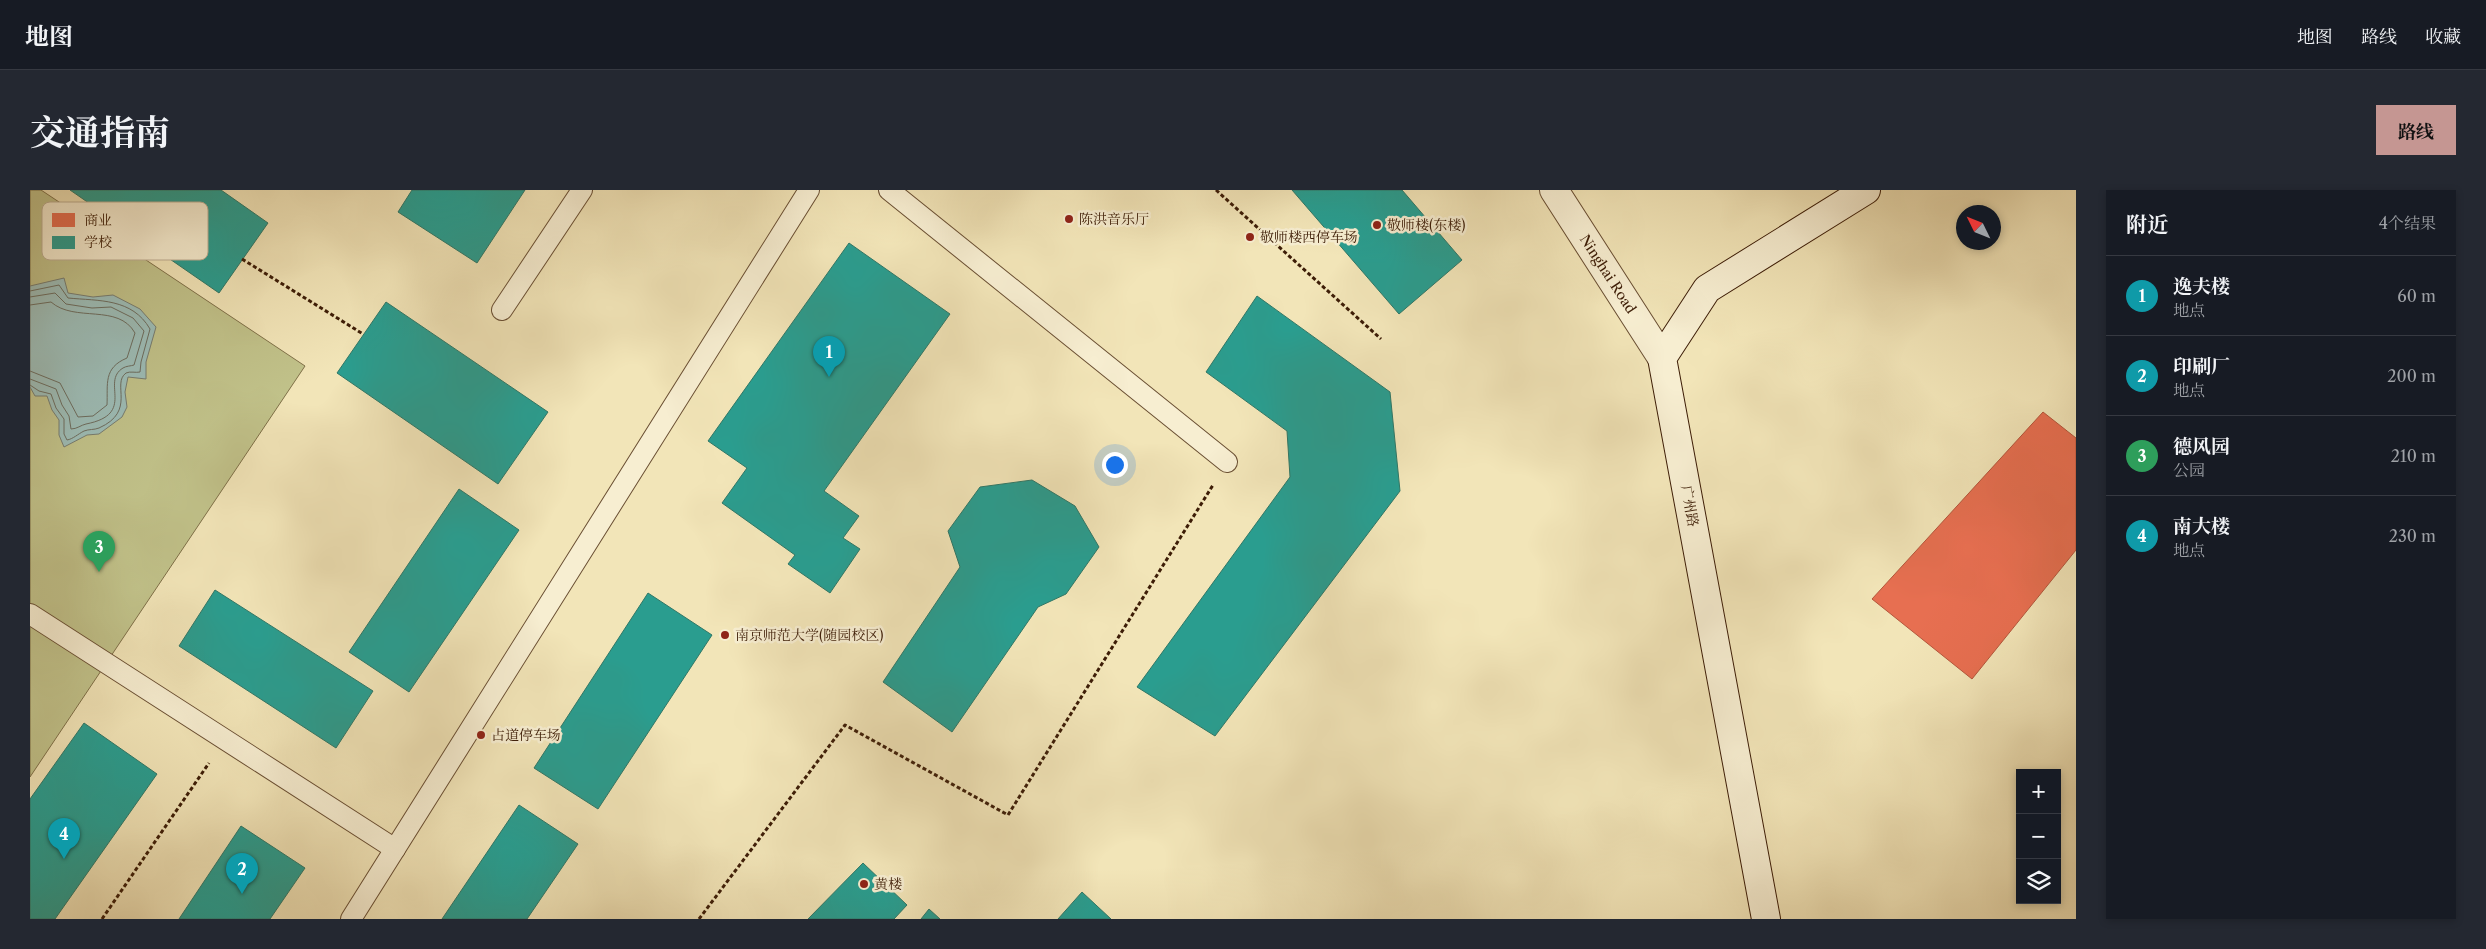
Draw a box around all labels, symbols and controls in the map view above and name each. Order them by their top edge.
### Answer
text: 地图 [25,22,73,51]
text: 地图 [2297,26,2333,48]
text: 路线 [2361,26,2397,48]
text: 收藏 [2425,26,2461,48]
button: 路线 [2376,105,2456,155]
text: 交通指南 [30,111,170,154]
legend [42,202,208,260]
north arrow [1956,205,2001,250]
place label: 陈洪音乐厅 [1079,210,1149,228]
text: 商业 [84,211,112,229]
text: 附近 [2126,212,2168,237]
marker: 陈洪音乐厅 [1063,213,1075,225]
text: 4个结果 [2379,213,2436,233]
place label: 敬师楼(东楼) [1387,216,1466,234]
marker: 敬师楼(东楼) [1371,219,1383,231]
place label: 敬师楼西停车场 [1260,228,1358,246]
marker: 敬师楼西停车场 [1244,231,1256,243]
street label: Ninghai Road [1576,231,1640,317]
text: 学校 [84,233,112,251]
text: 逸夫楼 [2173,275,2230,298]
text: 1 [2138,286,2146,306]
text: 60 m [2397,286,2436,306]
text: 地点 [2173,300,2205,320]
pin: 1 [813,336,845,377]
text: 印刷厂 [2173,355,2230,378]
text: 2 [2137,366,2147,386]
text: 200 m [2387,366,2436,386]
text: 地点 [2173,380,2205,400]
text: 德风园 [2173,435,2230,458]
text: 3 [2137,446,2147,466]
text: 210 m [2391,446,2436,466]
your location [1102,452,1128,478]
text: 公园 [2173,460,2205,480]
street label: 广州路 [1677,484,1703,528]
text: 南大楼 [2173,515,2230,538]
text: 4 [2137,526,2147,546]
text: 230 m [2389,526,2436,546]
pin: 3 [83,531,115,572]
text: 地点 [2173,540,2205,560]
place label: 南京师范大学(随园校区) [735,626,884,644]
marker: 南京师范大学(随园校区) [719,629,731,641]
place label: 占道停车场 [491,726,561,744]
marker: 占道停车场 [475,729,487,741]
map controls [2016,769,2061,904]
button: + [2016,769,2061,814]
button: − [2016,814,2061,859]
pin: 4 [48,818,80,859]
pin: 2 [226,853,258,894]
button: layers [2016,859,2061,904]
place label: 黄楼 [874,875,902,893]
marker: 黄楼 [858,878,870,890]

